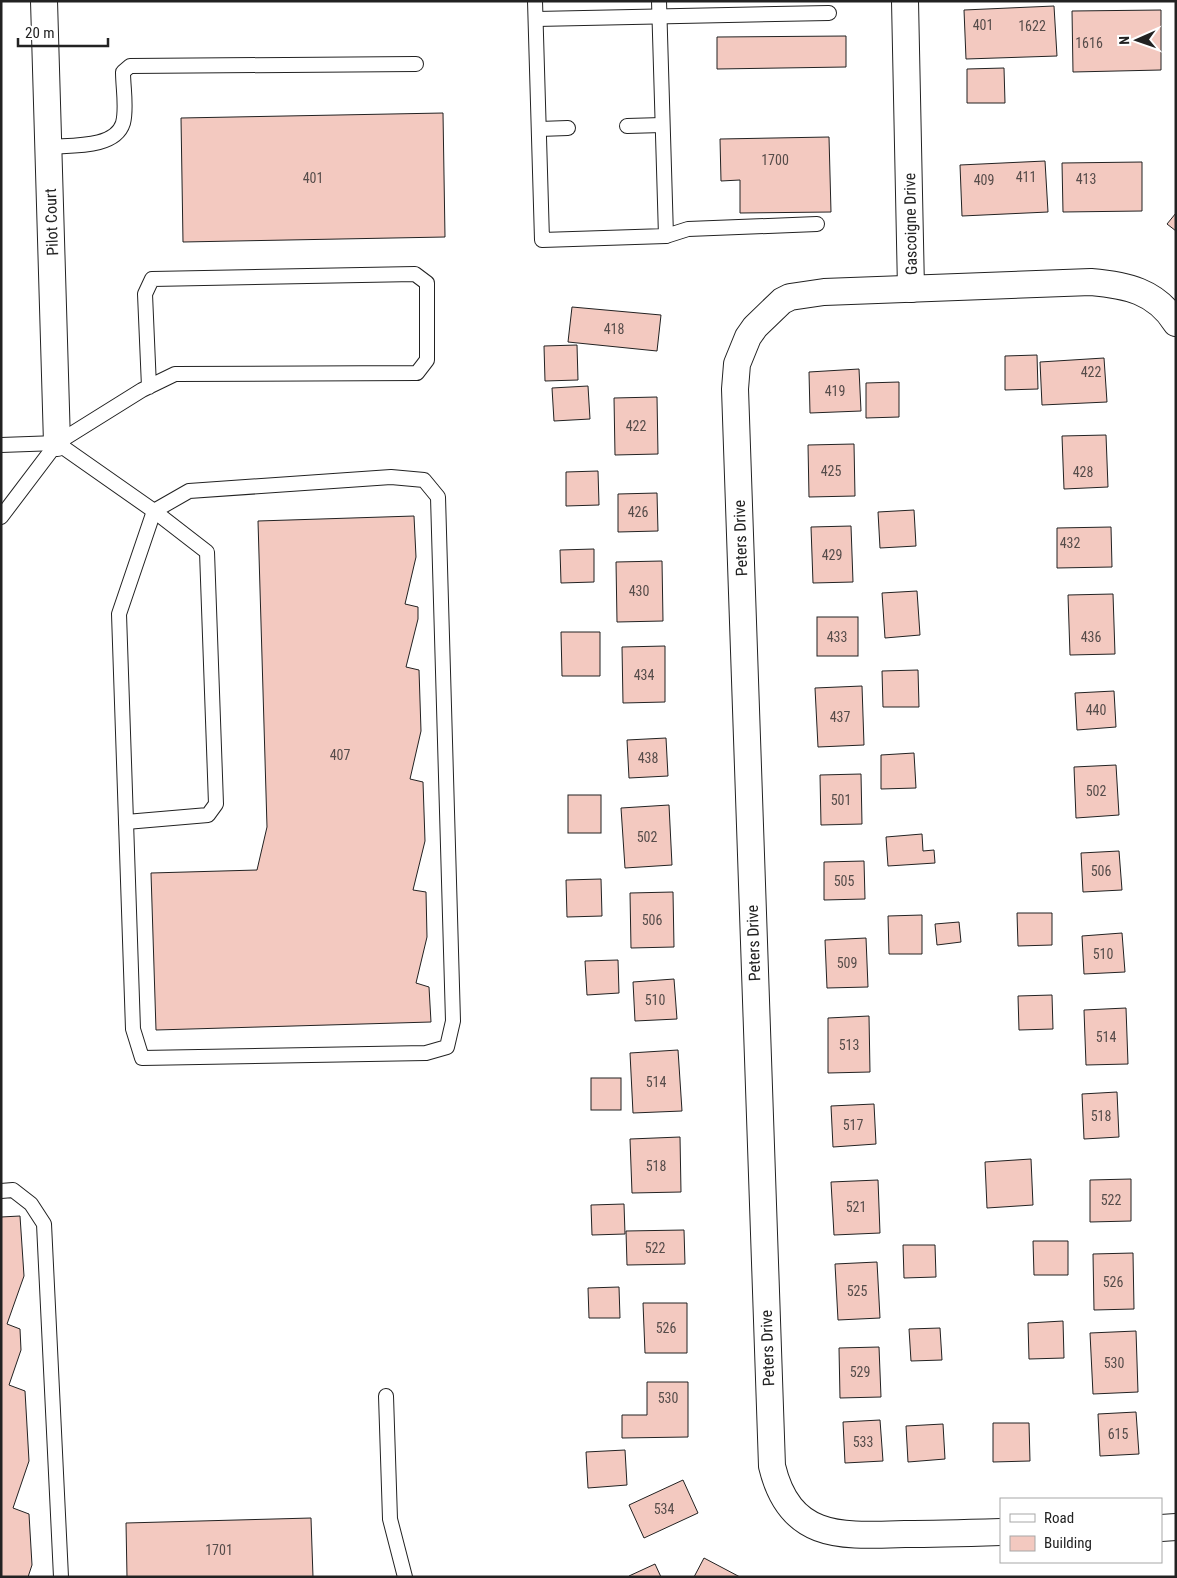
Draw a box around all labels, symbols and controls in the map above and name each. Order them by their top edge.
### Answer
scale bar [18,15,108,47]
north arrow [1112,15,1162,65]
house number: 401 [973,17,993,33]
house number: 1622 [1018,18,1046,34]
text: 20 m [25,24,55,42]
house number: 1616 [1075,35,1103,51]
text: N [1116,36,1132,45]
house number: 1700 [761,152,789,168]
house number: 411 [1016,169,1036,185]
house number: 401 [303,170,323,186]
house number: 413 [1076,171,1096,187]
house number: 409 [974,172,994,188]
street label: Gascoigne Drive [900,173,921,275]
street label: Pilot Court [41,188,62,256]
house number: 418 [604,321,624,337]
house number: 422 [1081,364,1101,380]
house number: 419 [825,383,845,399]
house number: 422 [626,418,646,434]
house number: 425 [821,463,841,479]
house number: 428 [1073,464,1093,480]
street label: Peters Drive [730,500,751,576]
house number: 426 [628,504,648,520]
house number: 432 [1060,535,1080,551]
house number: 429 [822,547,842,563]
house number: 430 [629,583,649,599]
house number: 433 [827,629,847,645]
house number: 436 [1081,629,1101,645]
house number: 434 [634,667,654,683]
house number: 440 [1086,702,1106,718]
house number: 437 [830,709,850,725]
house number: 407 [330,747,350,763]
house number: 438 [638,750,658,766]
house number: 502 [1086,783,1106,799]
house number: 501 [831,792,851,808]
house number: 502 [637,829,657,845]
house number: 506 [1091,863,1111,879]
house number: 505 [834,873,854,889]
street label: Peters Drive [743,905,764,981]
house number: 506 [642,912,662,928]
house number: 510 [1093,946,1113,962]
house number: 509 [837,955,857,971]
house number: 510 [645,992,665,1008]
house number: 514 [1096,1029,1116,1045]
house number: 513 [839,1037,859,1053]
house number: 514 [646,1074,666,1090]
house number: 518 [1091,1108,1111,1124]
house number: 517 [843,1117,863,1133]
house number: 518 [646,1158,666,1174]
house number: 522 [1101,1192,1121,1208]
house number: 521 [846,1199,866,1215]
house number: 522 [645,1240,665,1256]
house number: 526 [1103,1274,1123,1290]
house number: 525 [847,1283,867,1299]
street label: Peters Drive [757,1310,778,1386]
house number: 526 [656,1320,676,1336]
house number: 530 [1104,1355,1124,1371]
house number: 529 [850,1364,870,1380]
house number: 530 [658,1390,678,1406]
house number: 615 [1108,1426,1128,1442]
house number: 533 [853,1434,873,1450]
legend [1000,1498,1162,1563]
house number: 534 [654,1501,674,1517]
text: Road [1044,1509,1074,1527]
text: Building [1044,1534,1092,1552]
house number: 1701 [205,1542,233,1558]

